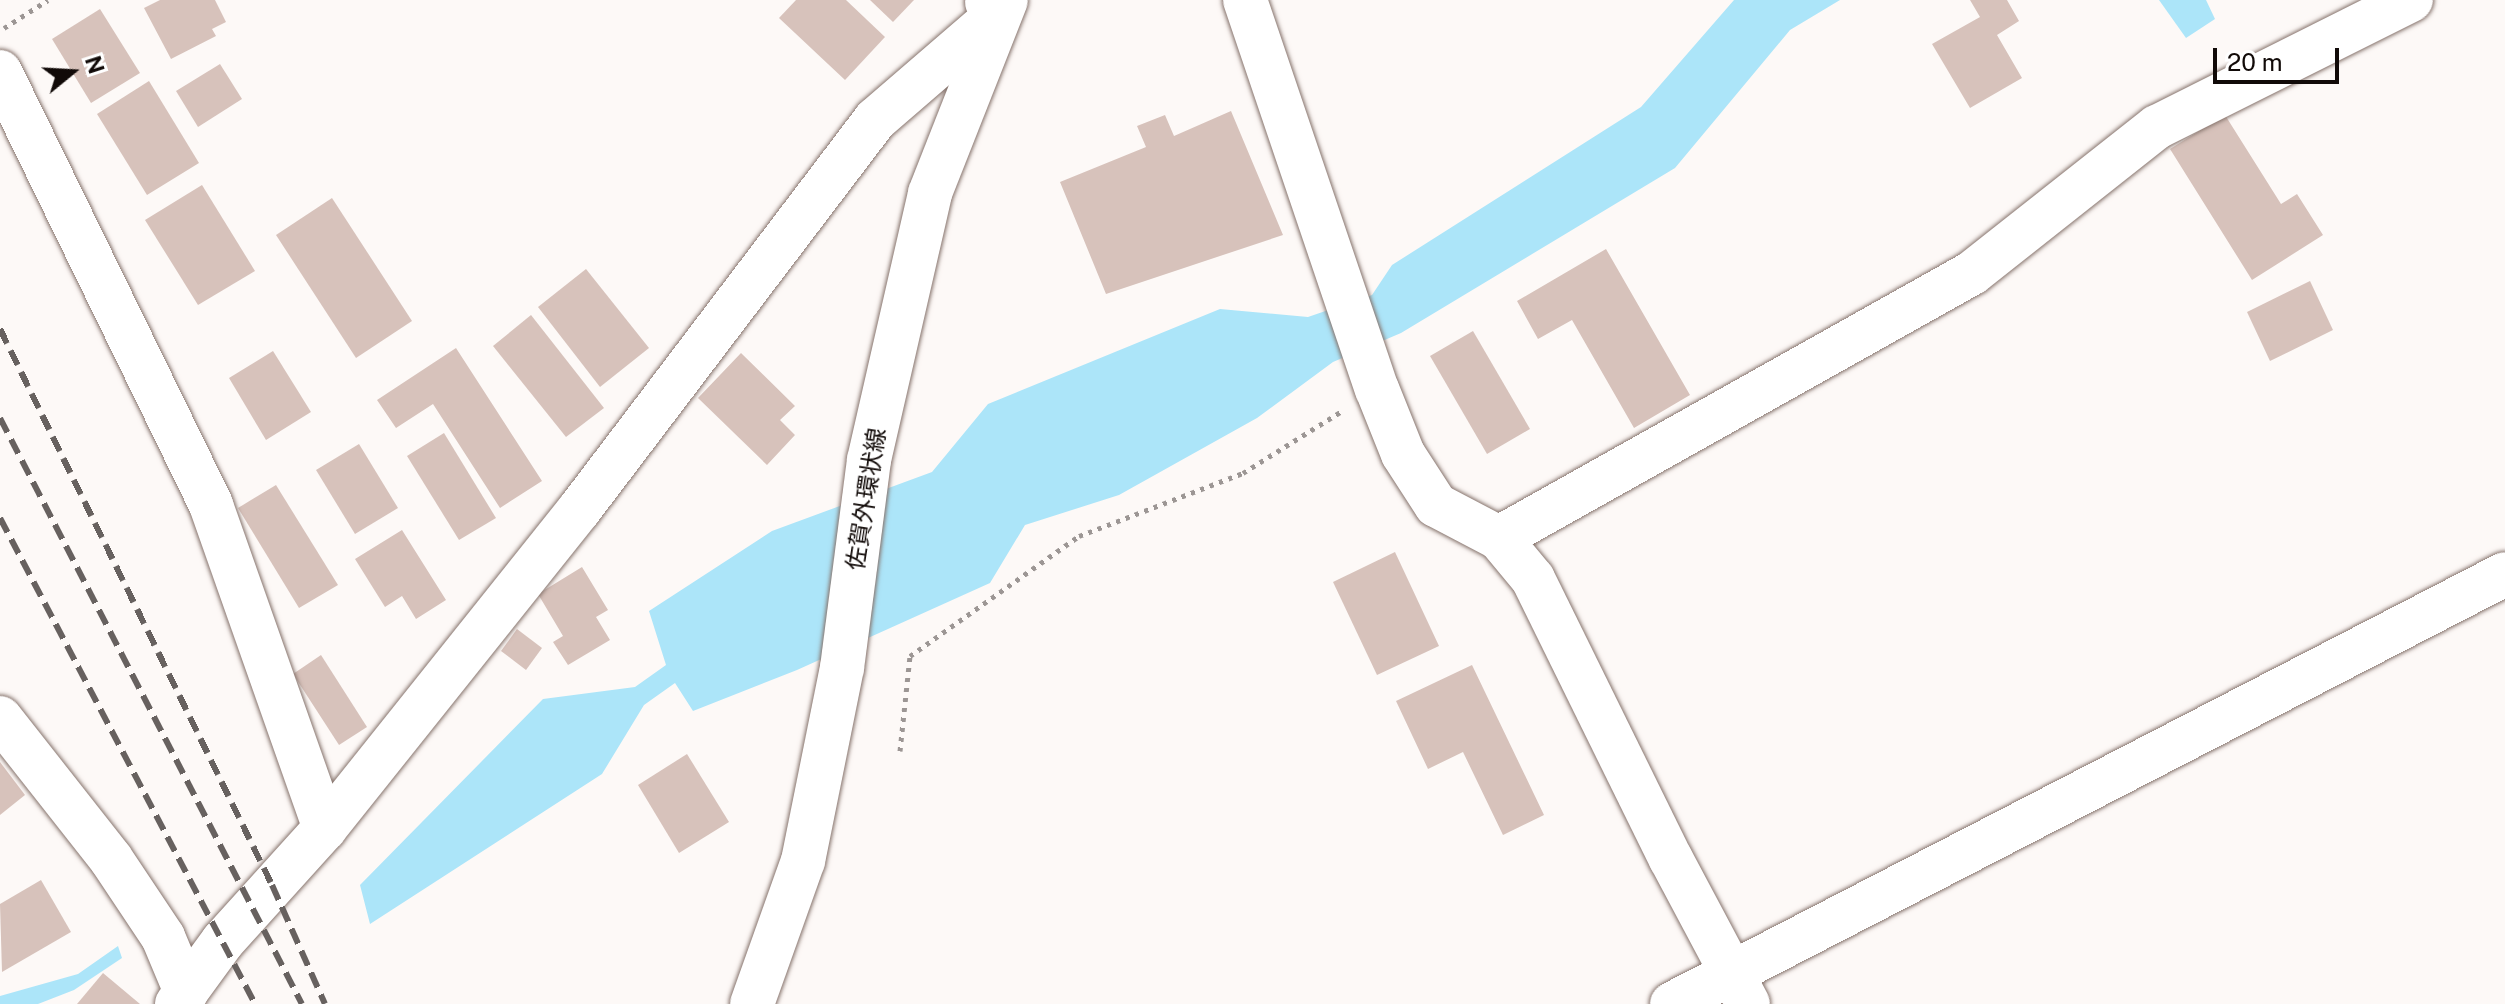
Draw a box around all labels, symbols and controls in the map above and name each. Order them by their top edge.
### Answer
north arrow [32,32,112,112]
scale bar [2217,32,2343,82]
text: 20 m [2227,48,2283,76]
text: N [80,52,110,77]
street label: 佐賀外環状線 [841,426,891,572]

